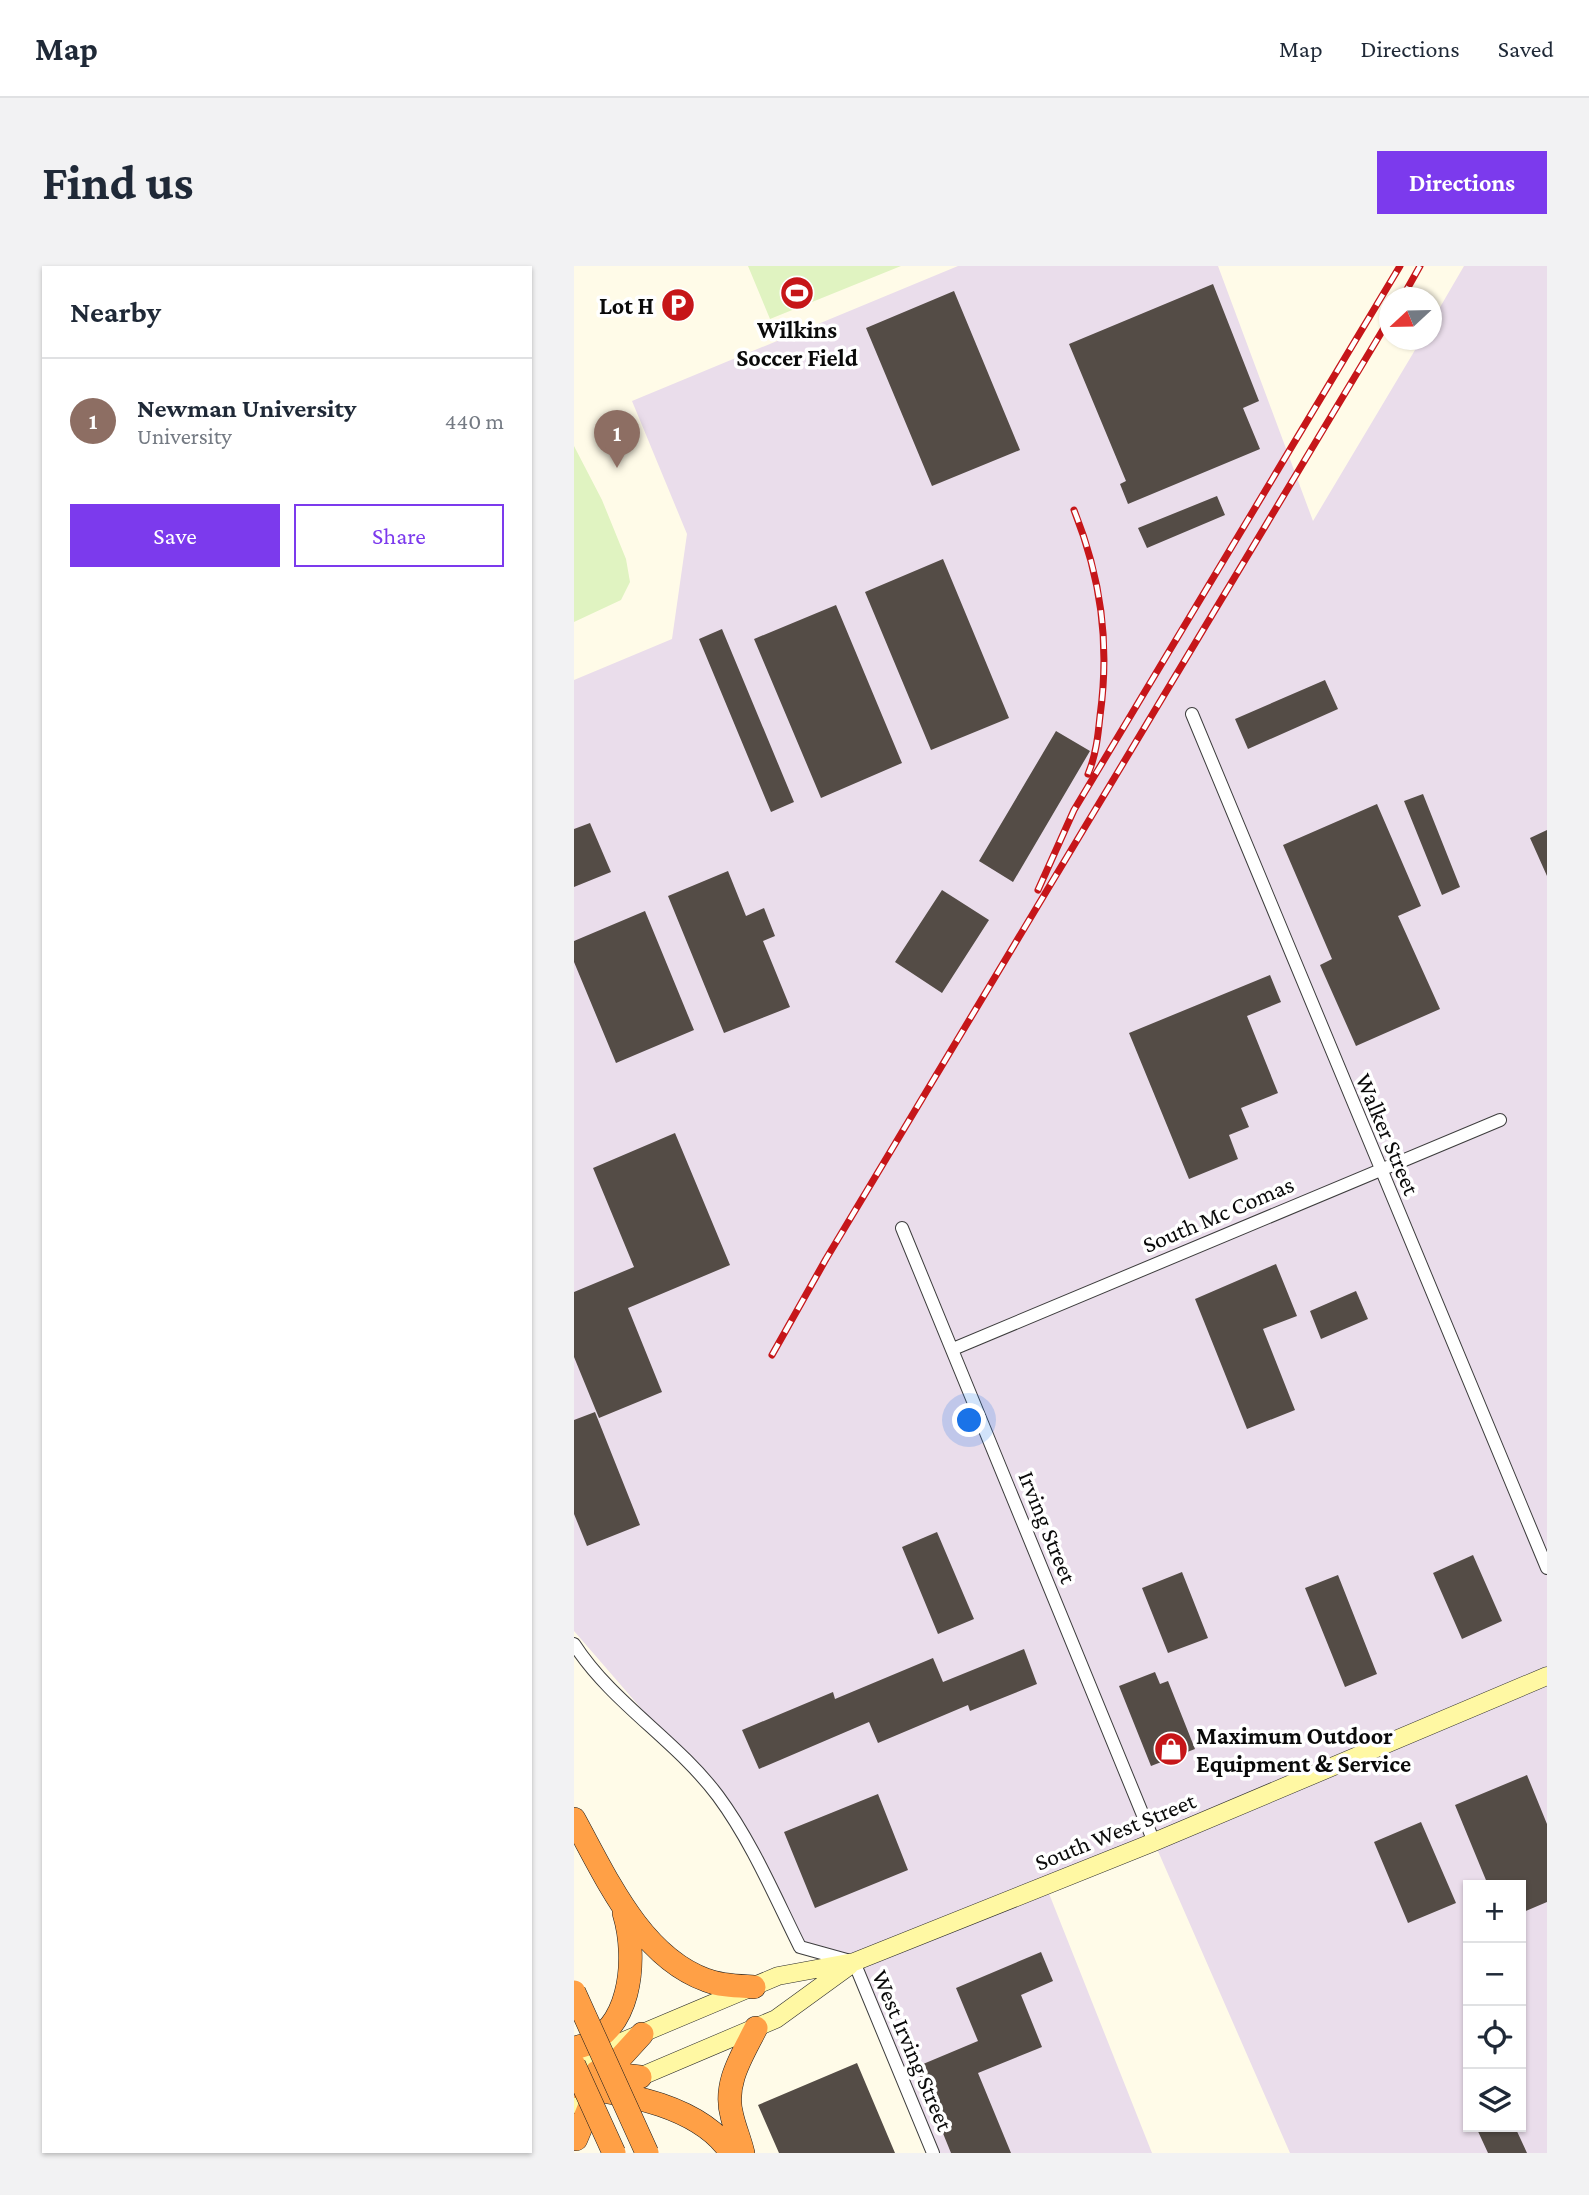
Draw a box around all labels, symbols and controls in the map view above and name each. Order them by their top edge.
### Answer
text: Map [35,30,98,67]
text: Map [1279,35,1323,62]
text: Directions [1361,35,1460,62]
text: Saved [1498,35,1554,62]
button: Directions [1377,151,1547,214]
text: Find us [42,155,194,210]
sports icon: Wilkins Soccer Field [778,274,816,312]
parking icon: Lot H [659,286,697,324]
north arrow [1379,287,1442,350]
place label: Lot H [599,292,654,319]
text: Nearby [70,295,161,328]
place label: Wilkins Soccer Field [736,316,858,371]
text: Newman University [137,394,356,423]
text: 1 [89,408,97,434]
text: 440 m [445,408,504,434]
pin: 1 [594,410,640,468]
text: University [137,423,232,449]
button: Save [70,504,280,567]
button: Share [294,504,504,567]
street label: Walker Street [1350,1069,1426,1200]
street label: South Mc Comas [1138,1170,1298,1258]
your location [952,1403,986,1437]
street label: Irving Street [1013,1467,1083,1588]
place label: Maximum Outdoor Equipment & Service [1196,1722,1411,1777]
shop icon: Maximum Outdoor Equipment & Service [1152,1730,1190,1768]
street label: South West Street [1031,1786,1200,1876]
map controls [1463,1880,1526,2132]
button: + [1463,1880,1526,1943]
button: − [1463,1943,1526,2006]
street label: West Irving Street [867,1966,959,2135]
button: locate [1463,2006,1526,2069]
button: layers [1463,2069,1526,2132]

